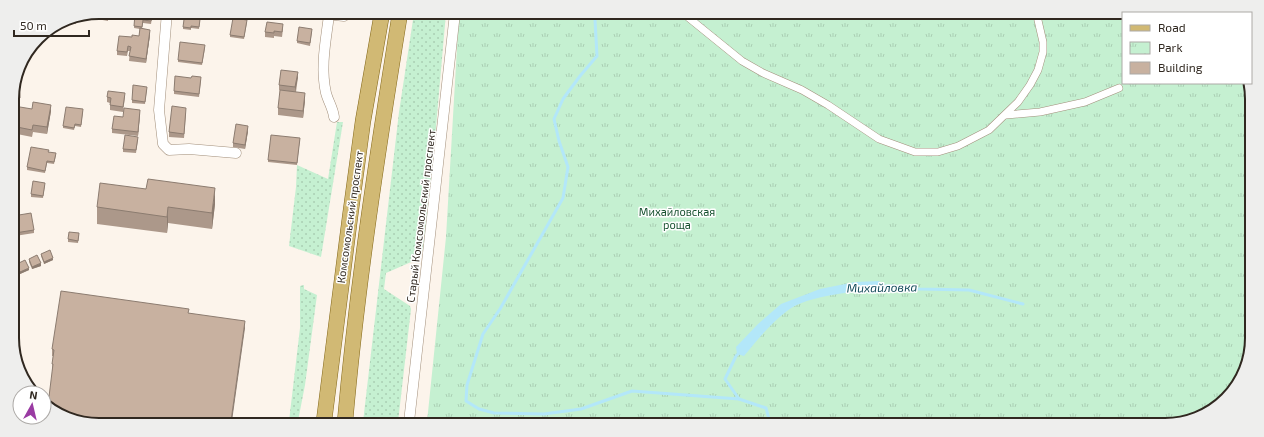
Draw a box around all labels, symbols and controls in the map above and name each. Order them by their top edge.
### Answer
scale bar [14,12,89,38]
legend [1122,12,1252,84]
text: 50 m [20,18,47,32]
text: Road [1158,20,1186,34]
text: Park [1158,40,1183,54]
text: Building [1158,60,1203,74]
street label: Старый Комсомольский проспект [403,128,438,303]
street label: Комсомольский проспект [334,149,365,284]
park label: Михайловская роща [639,205,715,231]
water label: Михайловка [847,279,918,295]
north arrow [12,385,52,425]
text: N [29,388,38,402]

